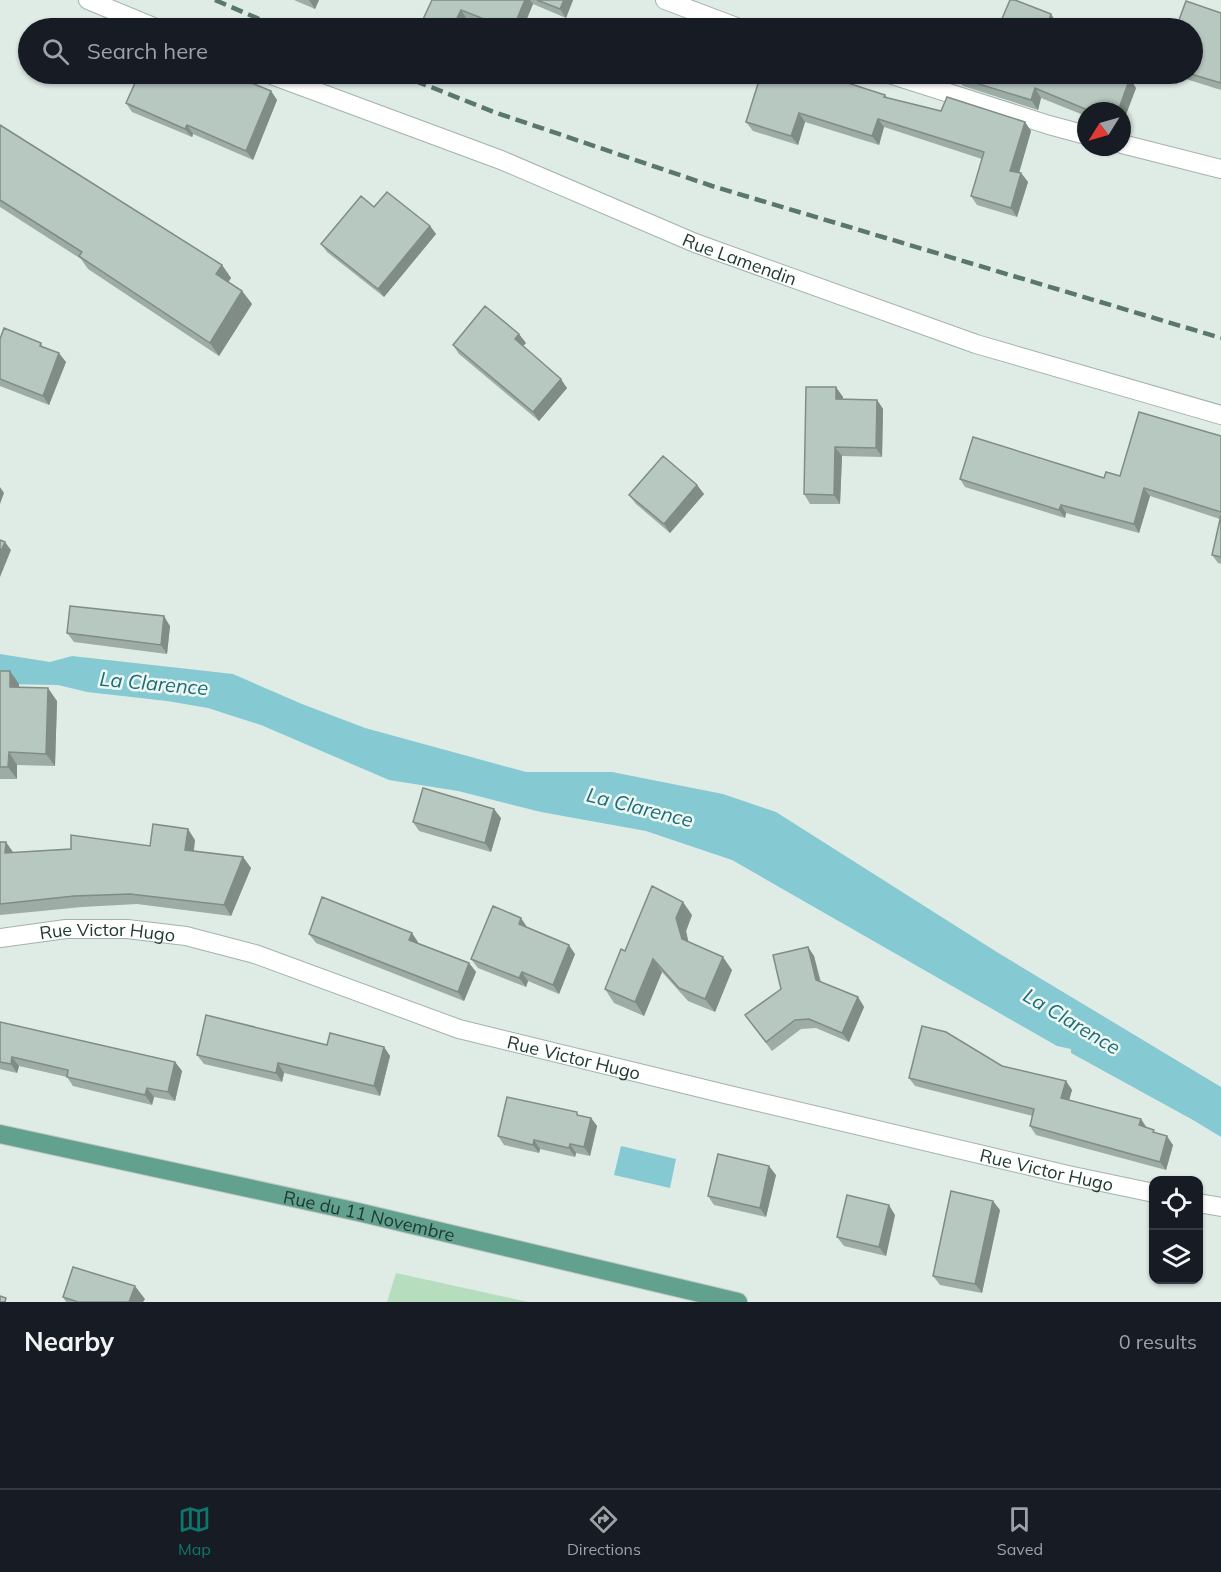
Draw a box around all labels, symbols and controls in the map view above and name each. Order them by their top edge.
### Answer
search box [18,18,1203,84]
icon: search [39,35,72,68]
text: Search here [87,37,208,65]
north arrow [1077,102,1131,156]
street label: Rue Lamendin [679,228,800,290]
water label: La Clarence [99,666,209,700]
water label: La Clarence [584,782,696,832]
street label: Rue Victor Hugo [38,917,177,946]
water label: La Clarence [1019,982,1125,1060]
street label: Rue Victor Hugo [505,1030,643,1084]
street label: Rue Victor Hugo [978,1143,1116,1196]
map controls [1149,1176,1203,1284]
button: locate [1149,1176,1203,1230]
street label: Rue du 11 Novembre [281,1185,457,1246]
button: layers [1149,1230,1203,1284]
text: Nearby [24,1325,114,1358]
text: 0 results [1119,1329,1197,1354]
tab: Map [178,1503,211,1559]
tab: Directions [567,1503,641,1559]
tab: Saved [997,1503,1043,1559]

